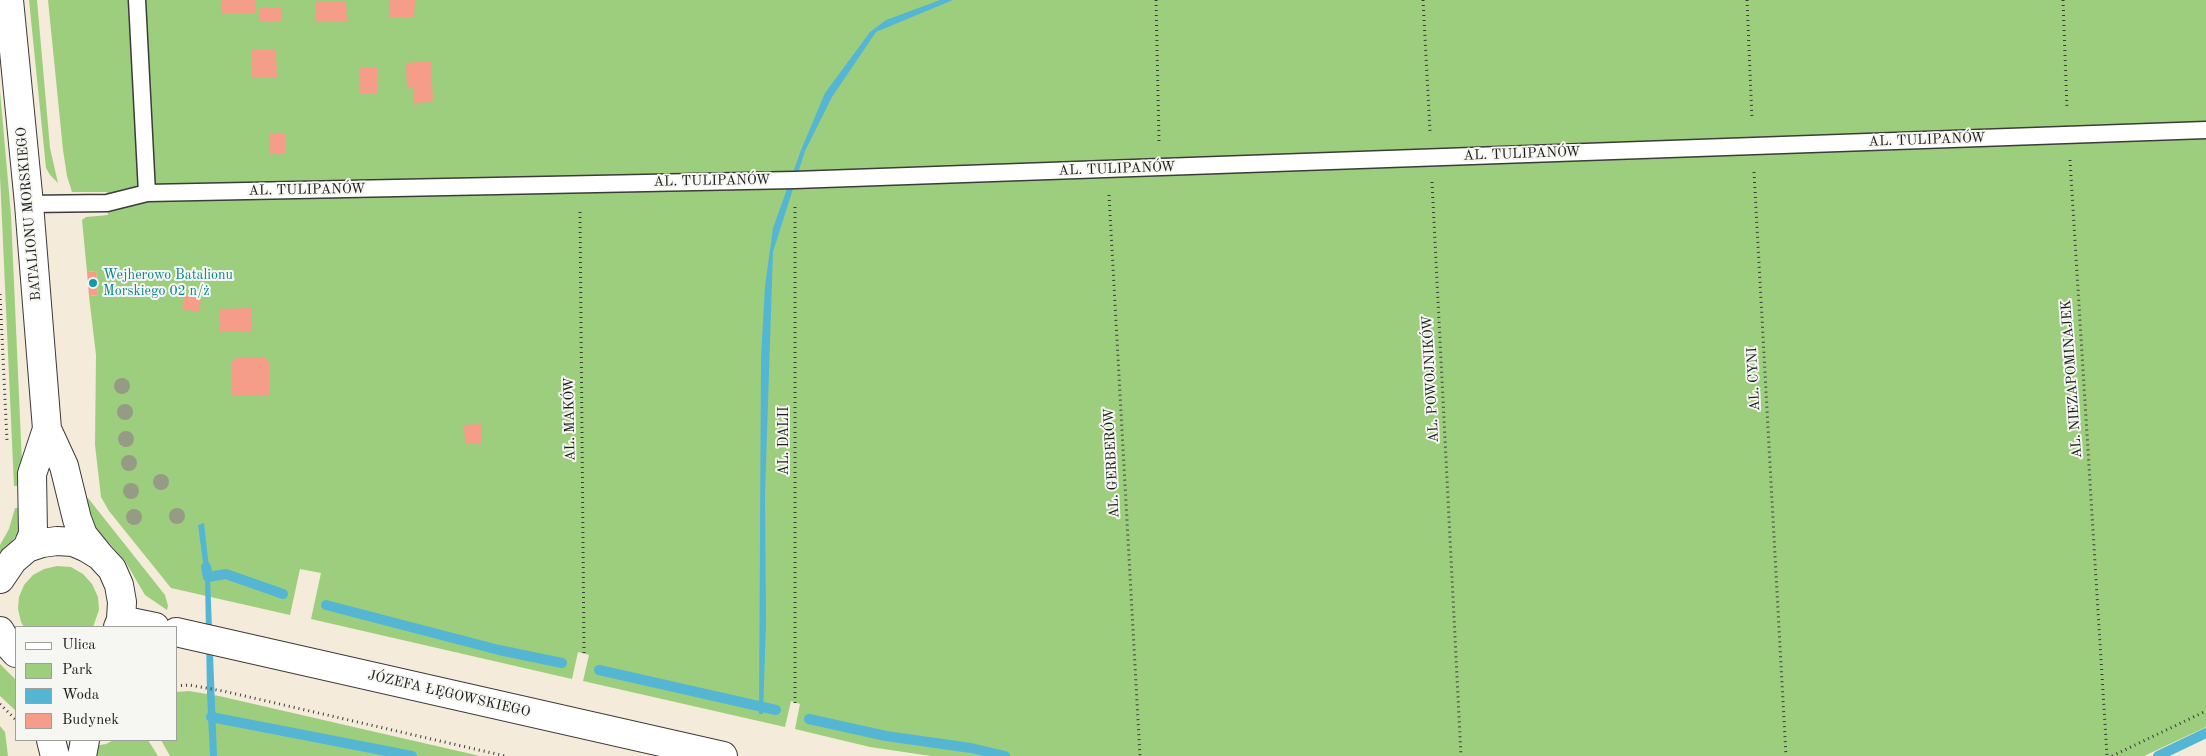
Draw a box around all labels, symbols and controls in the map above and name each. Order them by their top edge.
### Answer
street label: BATALIONU MORSKIEGO [13,126,45,302]
street label: AL. TULIPANÓW [1868,130,1986,150]
street label: AL. TULIPANÓW [1463,144,1581,164]
street label: AL. TULIPANÓW [1058,159,1176,179]
street label: AL. TULIPANÓW [653,172,771,190]
street label: AL. TULIPANÓW [248,181,366,199]
place label: Wejherowo Batalionu Morskiego 02 n/ż [103,267,233,300]
marker: Wejherowo Batalionu Morskiego 02 n/ż [87,277,99,289]
street label: AL. NIEZAPOMINAJEK [2058,299,2086,459]
street label: AL. POWOJNIKÓW [1419,315,1443,443]
street label: AL. CYNI [1744,347,1764,411]
street label: AL. MAKÓW [561,377,579,461]
street label: AL. DALII [776,406,792,476]
street label: AL. GERBERÓW [1101,407,1123,519]
legend [15,626,178,741]
text: Ulica [62,638,96,653]
text: Park [62,663,93,678]
street label: JÓZEFA ŁĘGOWSKIEGO [366,667,532,721]
text: Woda [62,688,99,703]
text: Budynek [62,713,119,728]

